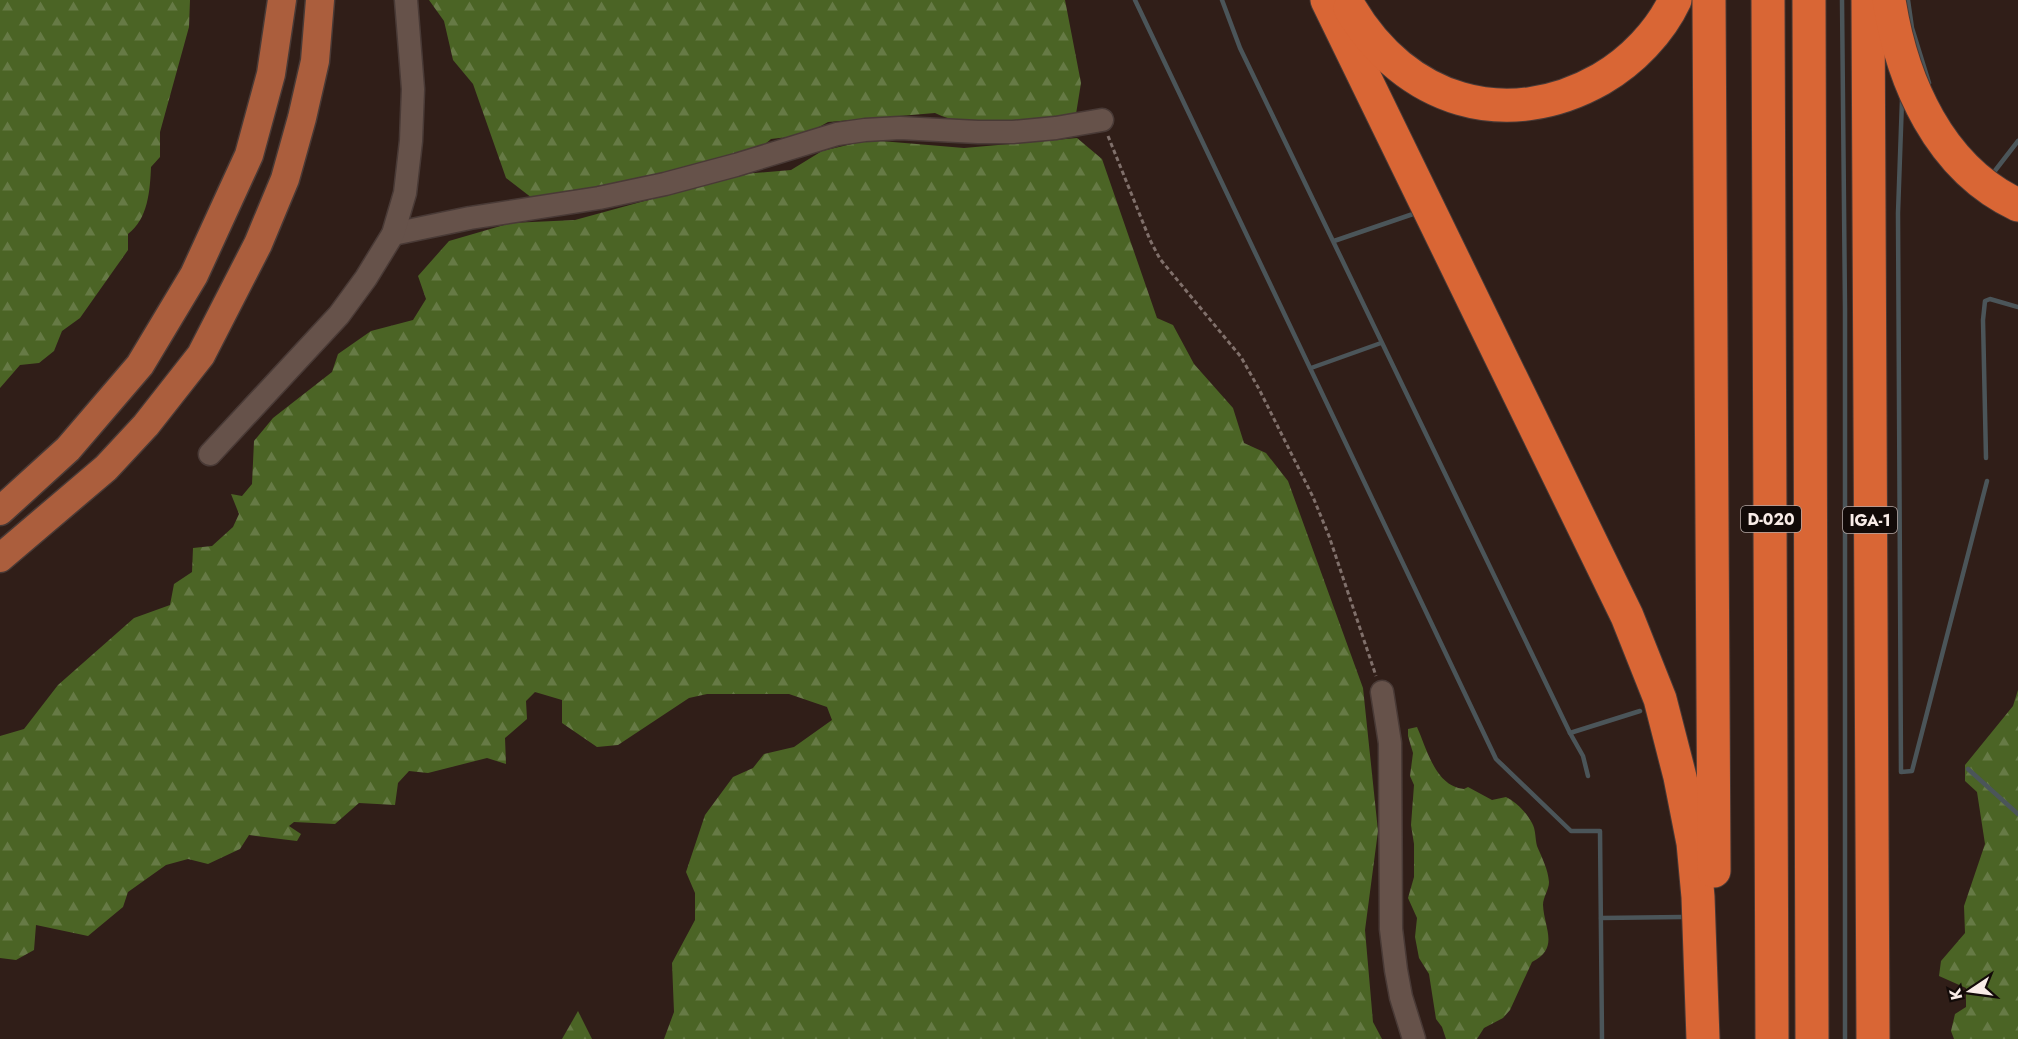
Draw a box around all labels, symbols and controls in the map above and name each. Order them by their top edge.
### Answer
road number: D-020 [1741,506,1801,532]
road number: IGA-1 [1843,507,1897,533]
north arrow [1940,961,2000,1021]
text: K [1943,985,1968,1002]

